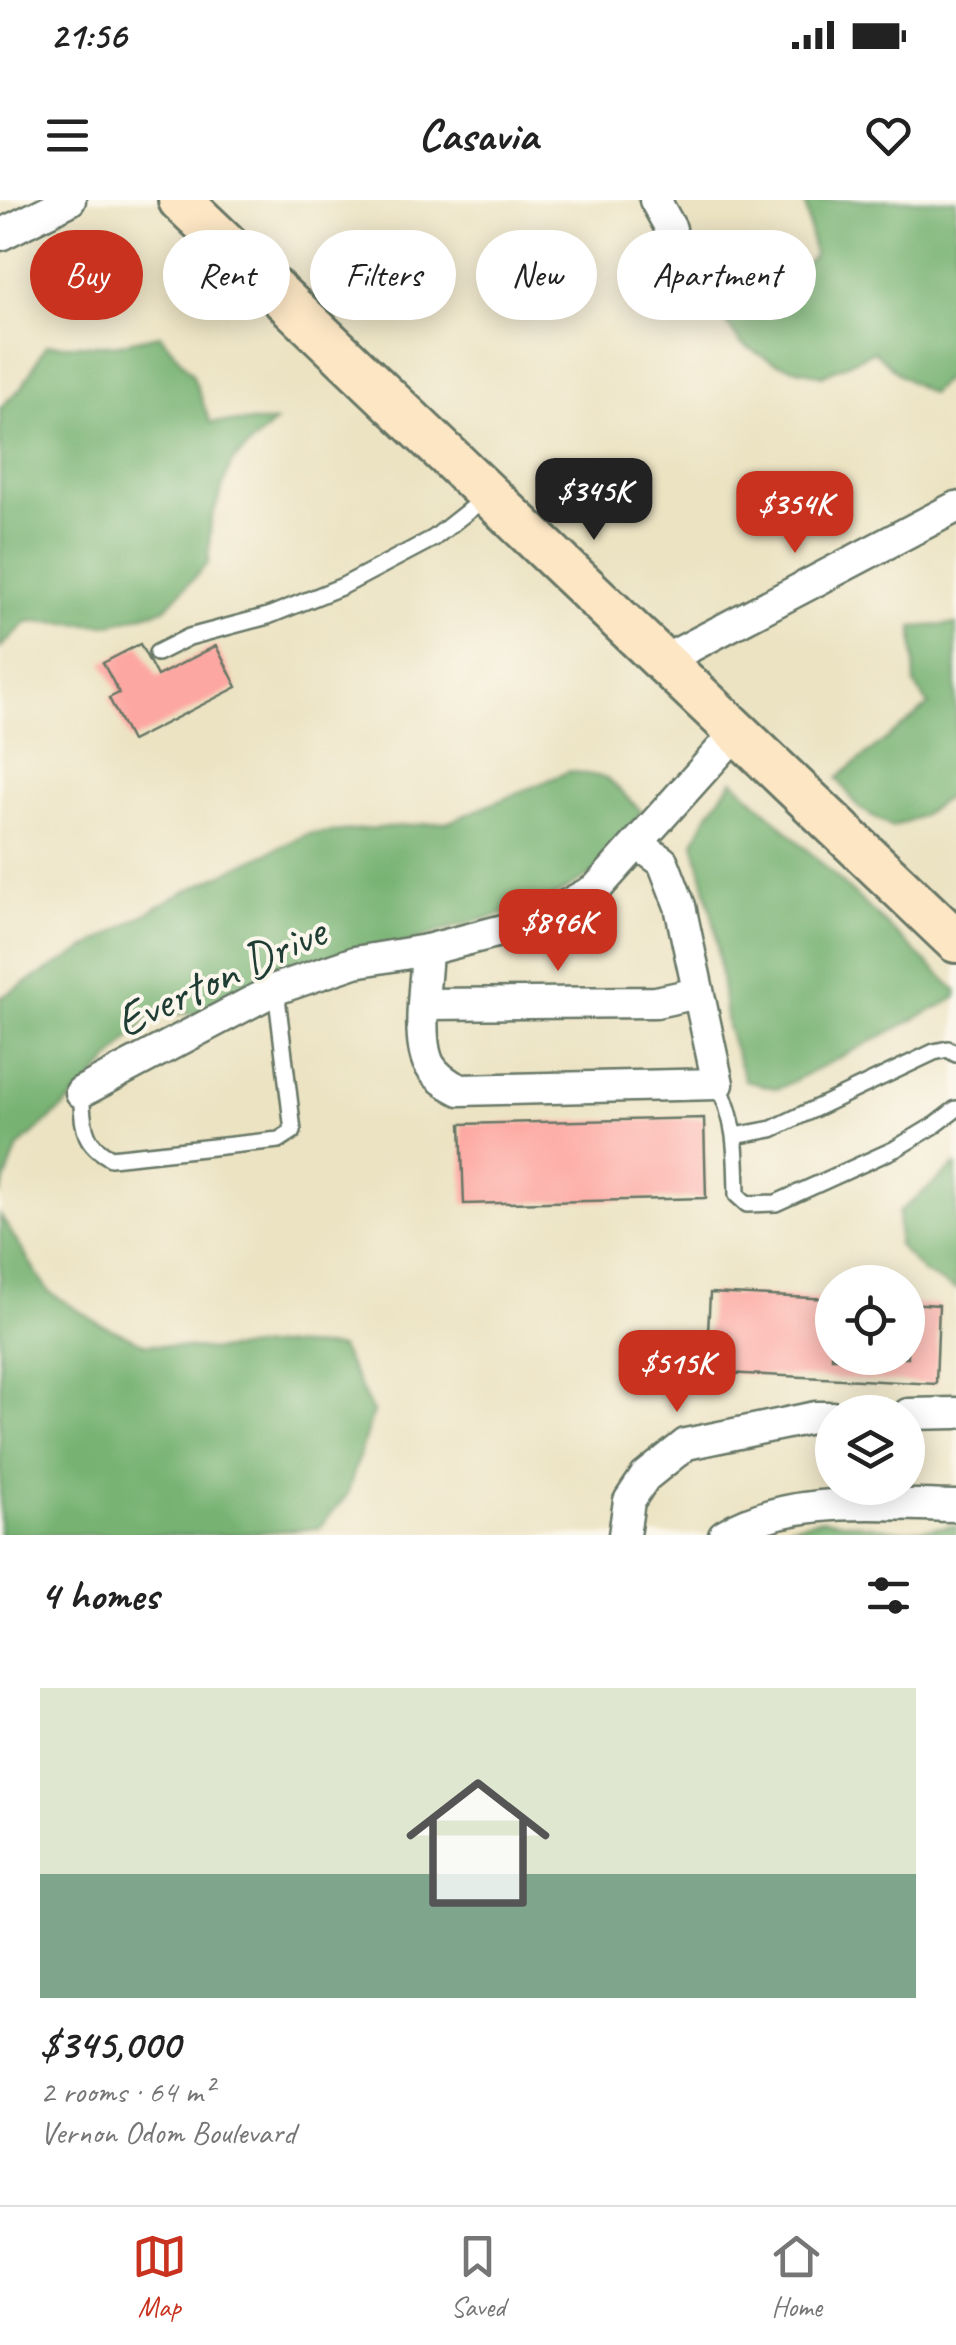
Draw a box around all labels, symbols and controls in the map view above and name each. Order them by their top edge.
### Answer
text: 21:56 [50,12,126,59]
text: Casavia [418,107,538,164]
icon: menu [40,108,95,163]
icon: heart [861,108,916,163]
chip: Buy [30,230,143,320]
chip: Rent [163,230,290,320]
chip: Filters [310,230,456,320]
chip: New [476,230,597,320]
chip: Apartment [617,230,816,320]
pin: $345K [524,458,664,543]
text: $345K [557,470,631,511]
pin: $354K [725,471,865,556]
text: $354K [758,483,832,524]
pin: $896K [488,889,628,974]
street label: Everton Drive [105,900,338,1051]
text: $896K [521,901,595,942]
map controls [815,1265,925,1505]
button: locate [815,1265,925,1375]
pin: $515K [607,1330,747,1415]
text: $515K [641,1342,713,1383]
button: layers [815,1395,925,1505]
icon: filters [861,1568,916,1623]
text: 4 homes [40,1569,159,1622]
icon: home [388,1753,568,1933]
text: $345,000 [40,2018,180,2071]
text: 2 rooms · 64 m² [40,2071,213,2112]
text: Vernon Odom Boulevard [40,2112,296,2153]
tab: Map [132,2229,187,2324]
tab: Saved [450,2229,505,2324]
tab: Home [769,2229,824,2324]

